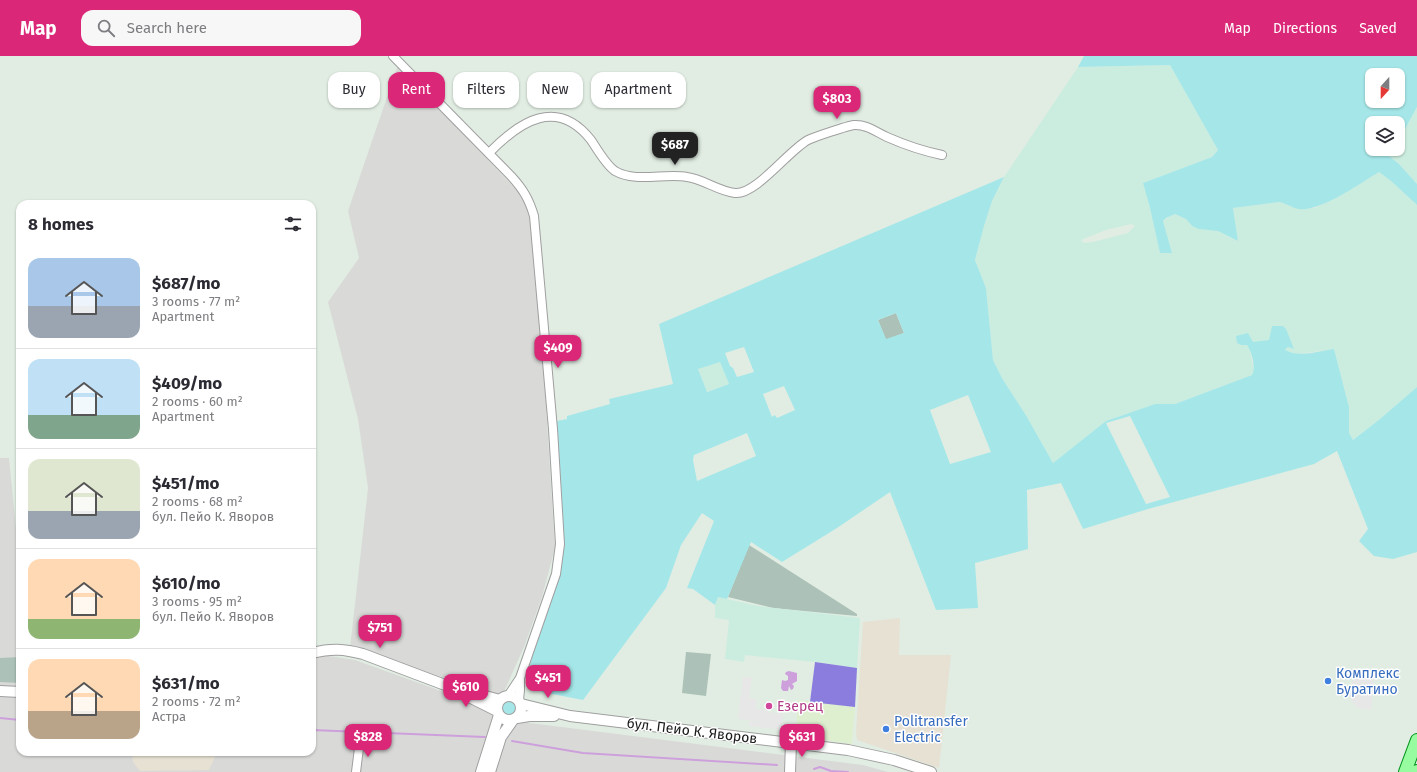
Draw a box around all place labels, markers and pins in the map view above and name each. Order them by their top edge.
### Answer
pin: $803 [813,86,861,120]
pin: $687 [651,132,699,166]
pin: $409 [534,335,582,369]
pin: $751 [356,615,404,649]
pin: $451 [524,665,572,699]
place label: Комплекс Буратино [1336,665,1400,698]
pin: $610 [442,674,490,708]
marker: Комплекс Буратино [1323,676,1333,686]
place label: Езерец [777,698,823,715]
marker: Езерец [764,701,774,711]
place label: Politransfer Electric [894,713,968,746]
pin: $828 [344,724,392,758]
pin: $631 [778,724,826,758]
marker: Politransfer Electric [881,724,891,734]

